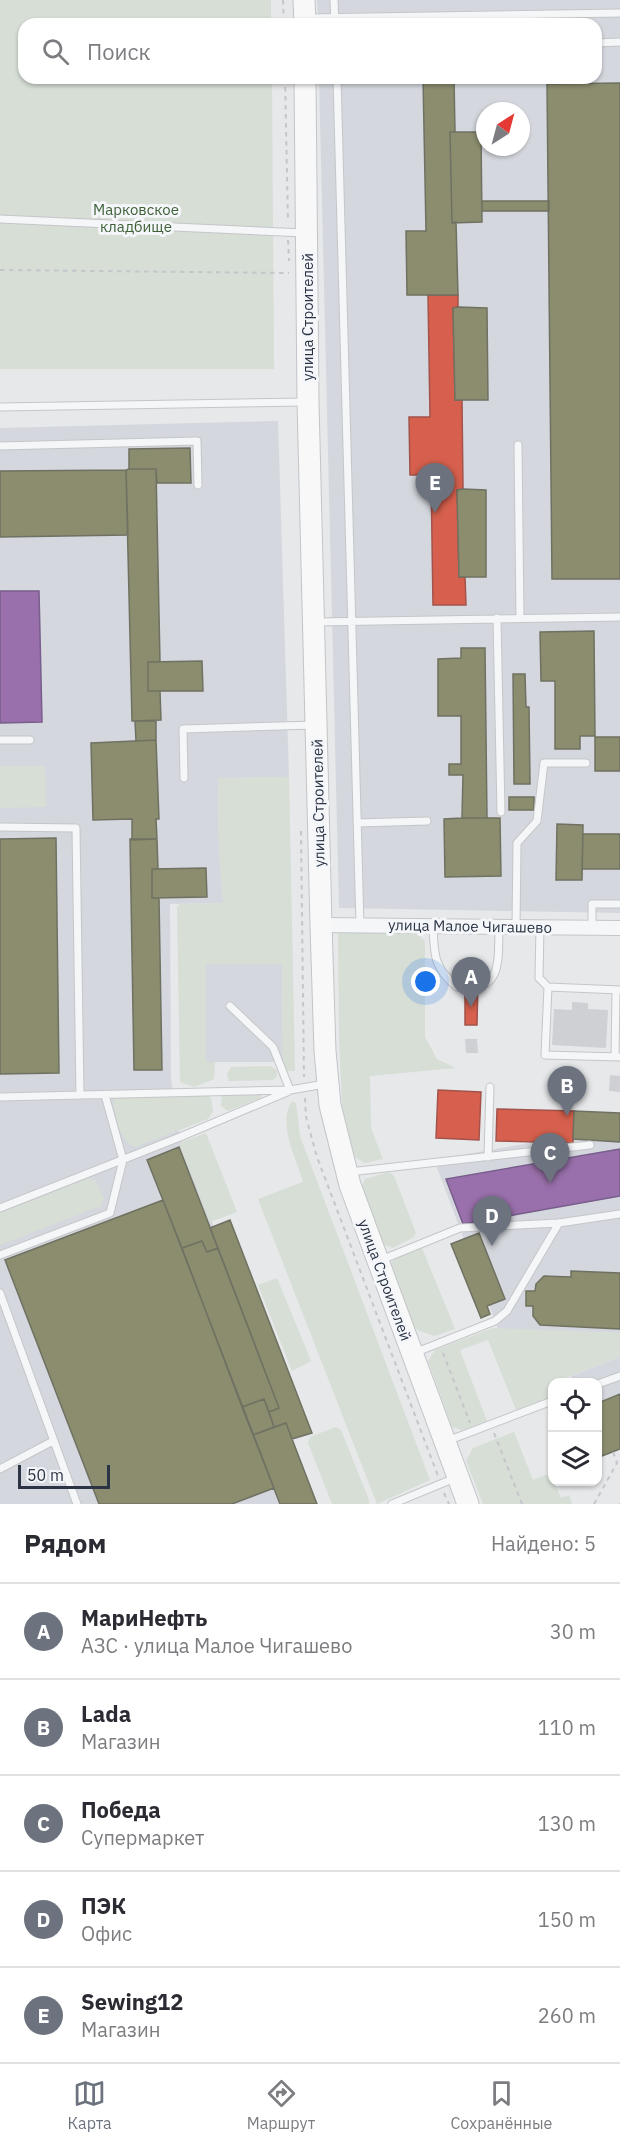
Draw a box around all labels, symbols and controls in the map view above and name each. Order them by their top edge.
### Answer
search box [18,18,602,84]
icon: search [39,35,72,68]
text: Поиск [87,37,151,66]
north arrow [476,102,530,156]
park label: Марковское кладбище [93,200,179,236]
street label: улица Строителей [298,253,317,381]
pin: E [416,464,454,513]
street label: улица Строителей [307,739,329,867]
street label: улица Малое Чигашево [388,915,552,937]
pin: A [452,958,490,1007]
your location [411,967,440,996]
pin: B [548,1066,586,1116]
pin: C [530,1134,570,1183]
pin: D [472,1196,512,1246]
street label: улица Строителей [354,1217,416,1343]
map controls [548,1378,602,1486]
button: locate [548,1378,602,1432]
button: layers [548,1432,602,1486]
scale bar [18,1462,110,1490]
text: 50 m [27,1465,64,1485]
text: Рядом [24,1526,106,1560]
text: Найдено: 5 [491,1530,596,1557]
text: МариНефть [81,1603,207,1632]
text: A [37,1618,50,1645]
text: 30 m [550,1618,596,1645]
text: АЗС · улица Малое Чигашево [81,1632,352,1659]
text: Lada [81,1699,131,1728]
text: B [37,1714,50,1741]
text: 110 m [538,1714,596,1741]
text: Магазин [81,1728,161,1755]
text: Победа [81,1795,161,1824]
text: C [37,1810,50,1837]
text: 130 m [538,1810,596,1837]
text: Супермаркет [81,1824,204,1851]
text: ПЭК [81,1891,126,1920]
text: D [37,1906,50,1933]
text: 150 m [538,1906,596,1933]
text: Офис [81,1920,132,1947]
text: Sewing12 [81,1987,183,2016]
text: E [37,2002,50,2029]
text: 260 m [538,2002,596,2029]
text: Магазин [81,2016,161,2043]
tab: Карта [68,2077,112,2133]
tab: Маршрут [247,2077,315,2133]
tab: Сохранённые [450,2077,552,2133]

